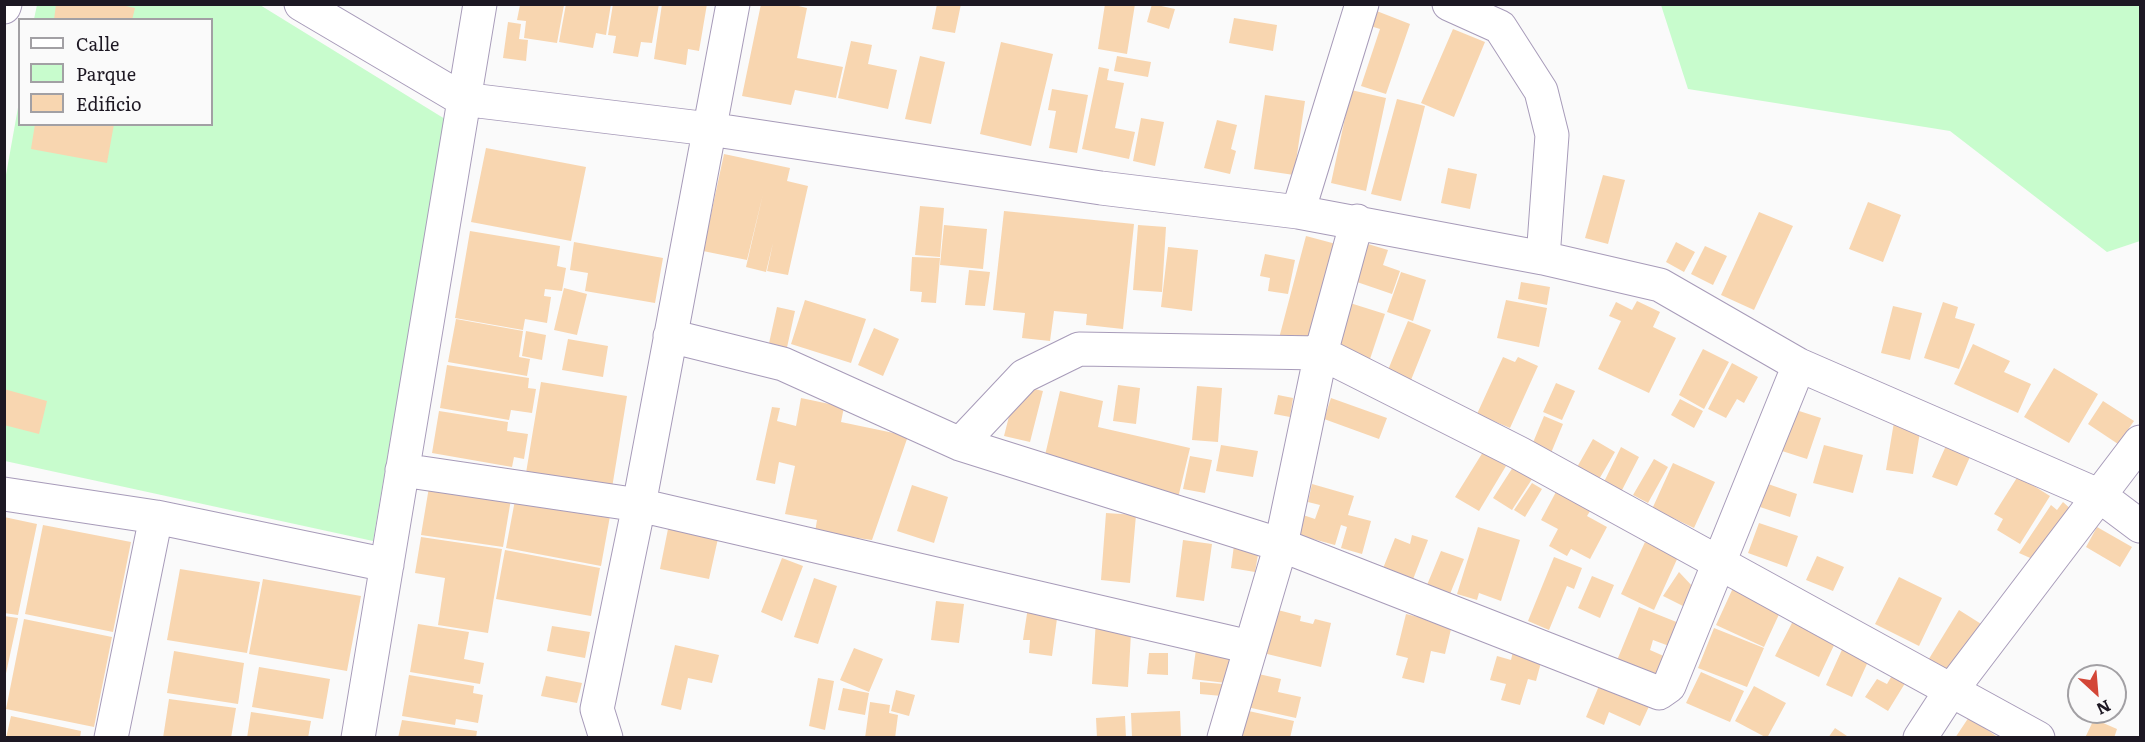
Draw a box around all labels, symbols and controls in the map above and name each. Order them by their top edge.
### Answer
legend [18,18,213,126]
text: Calle [76,30,119,57]
text: Parque [76,60,136,87]
text: Edificio [76,90,142,117]
north arrow [2067,664,2127,724]
text: N [2093,695,2115,722]

